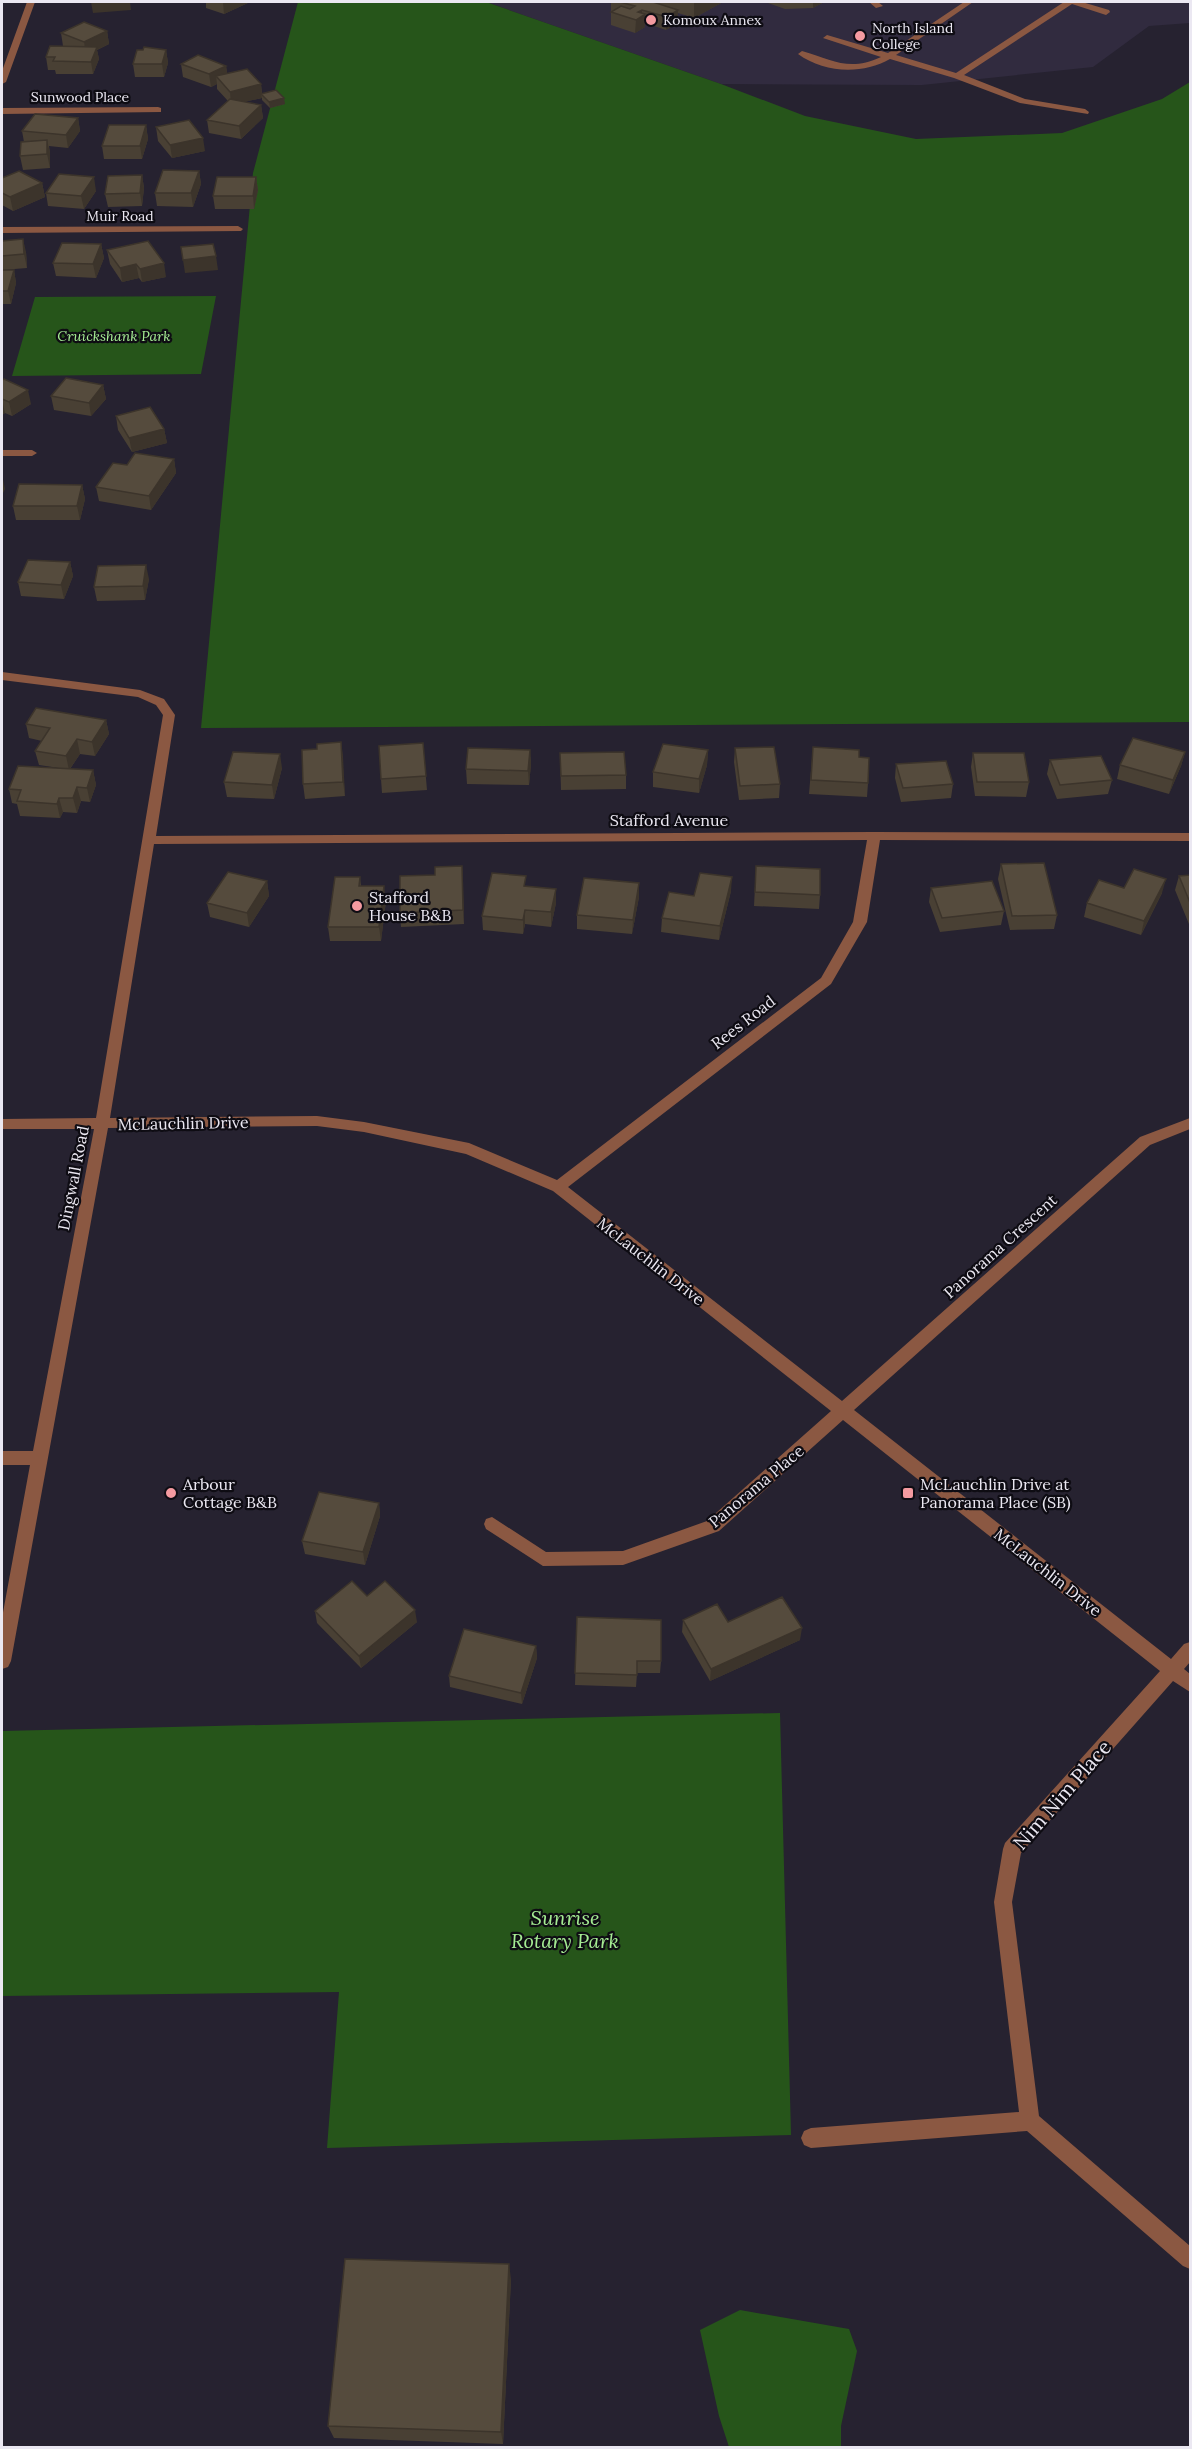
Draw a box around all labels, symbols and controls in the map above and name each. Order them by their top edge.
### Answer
place label: Komoux Annex [663,11,762,29]
marker: Komoux Annex [644,13,658,27]
place label: North Island College [872,19,953,53]
marker: North Island College [853,29,867,43]
street label: Sunwood Place [31,88,130,106]
street label: Muir Road [86,207,154,225]
park label: Cruickshank Park [57,327,171,345]
street label: Stafford Avenue [610,810,729,830]
place label: Stafford House B&B [369,887,451,925]
marker: Stafford House B&B [350,899,364,913]
street label: Rees Road [707,990,779,1053]
street label: McLauchlin Drive [117,1112,249,1134]
street label: Dingwall Road [53,1124,93,1232]
street label: Panorama Crescent [939,1189,1061,1302]
street label: McLauchlin Drive [593,1213,709,1309]
street label: Panorama Place [704,1440,808,1532]
place label: Arbour Cottage B&B [182,1474,277,1512]
place label: McLauchlin Drive at Panorama Place (SB) [920,1474,1071,1513]
marker: Arbour Cottage B&B [164,1486,178,1500]
marker: McLauchlin Drive at Panorama Place (SB) [901,1486,915,1500]
street label: McLauchlin Drive [990,1524,1106,1620]
street label: Nim Nim Place [1007,1735,1116,1855]
park label: Sunrise Rotary Park [511,1905,619,1953]

